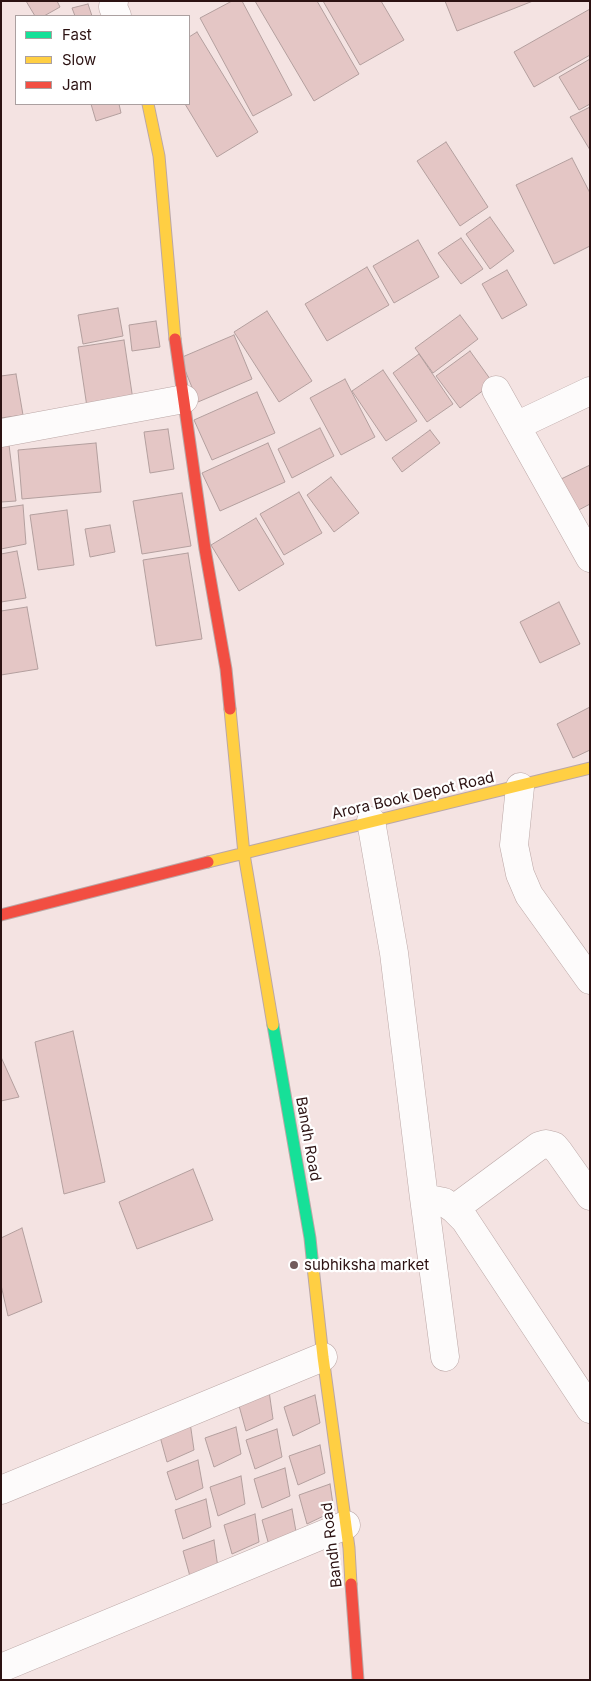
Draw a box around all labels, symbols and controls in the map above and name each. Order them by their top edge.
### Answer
legend [15,15,190,105]
text: Fast [62,25,92,44]
text: Slow [62,50,96,69]
text: Jam [62,75,92,94]
street label: Arora Book Depot Road [330,769,496,823]
street label: Bandh Road [292,1095,324,1183]
place label: subhiksha market [304,1256,429,1274]
marker: subhiksha market [288,1259,300,1271]
street label: Bandh Road [318,1501,346,1589]

